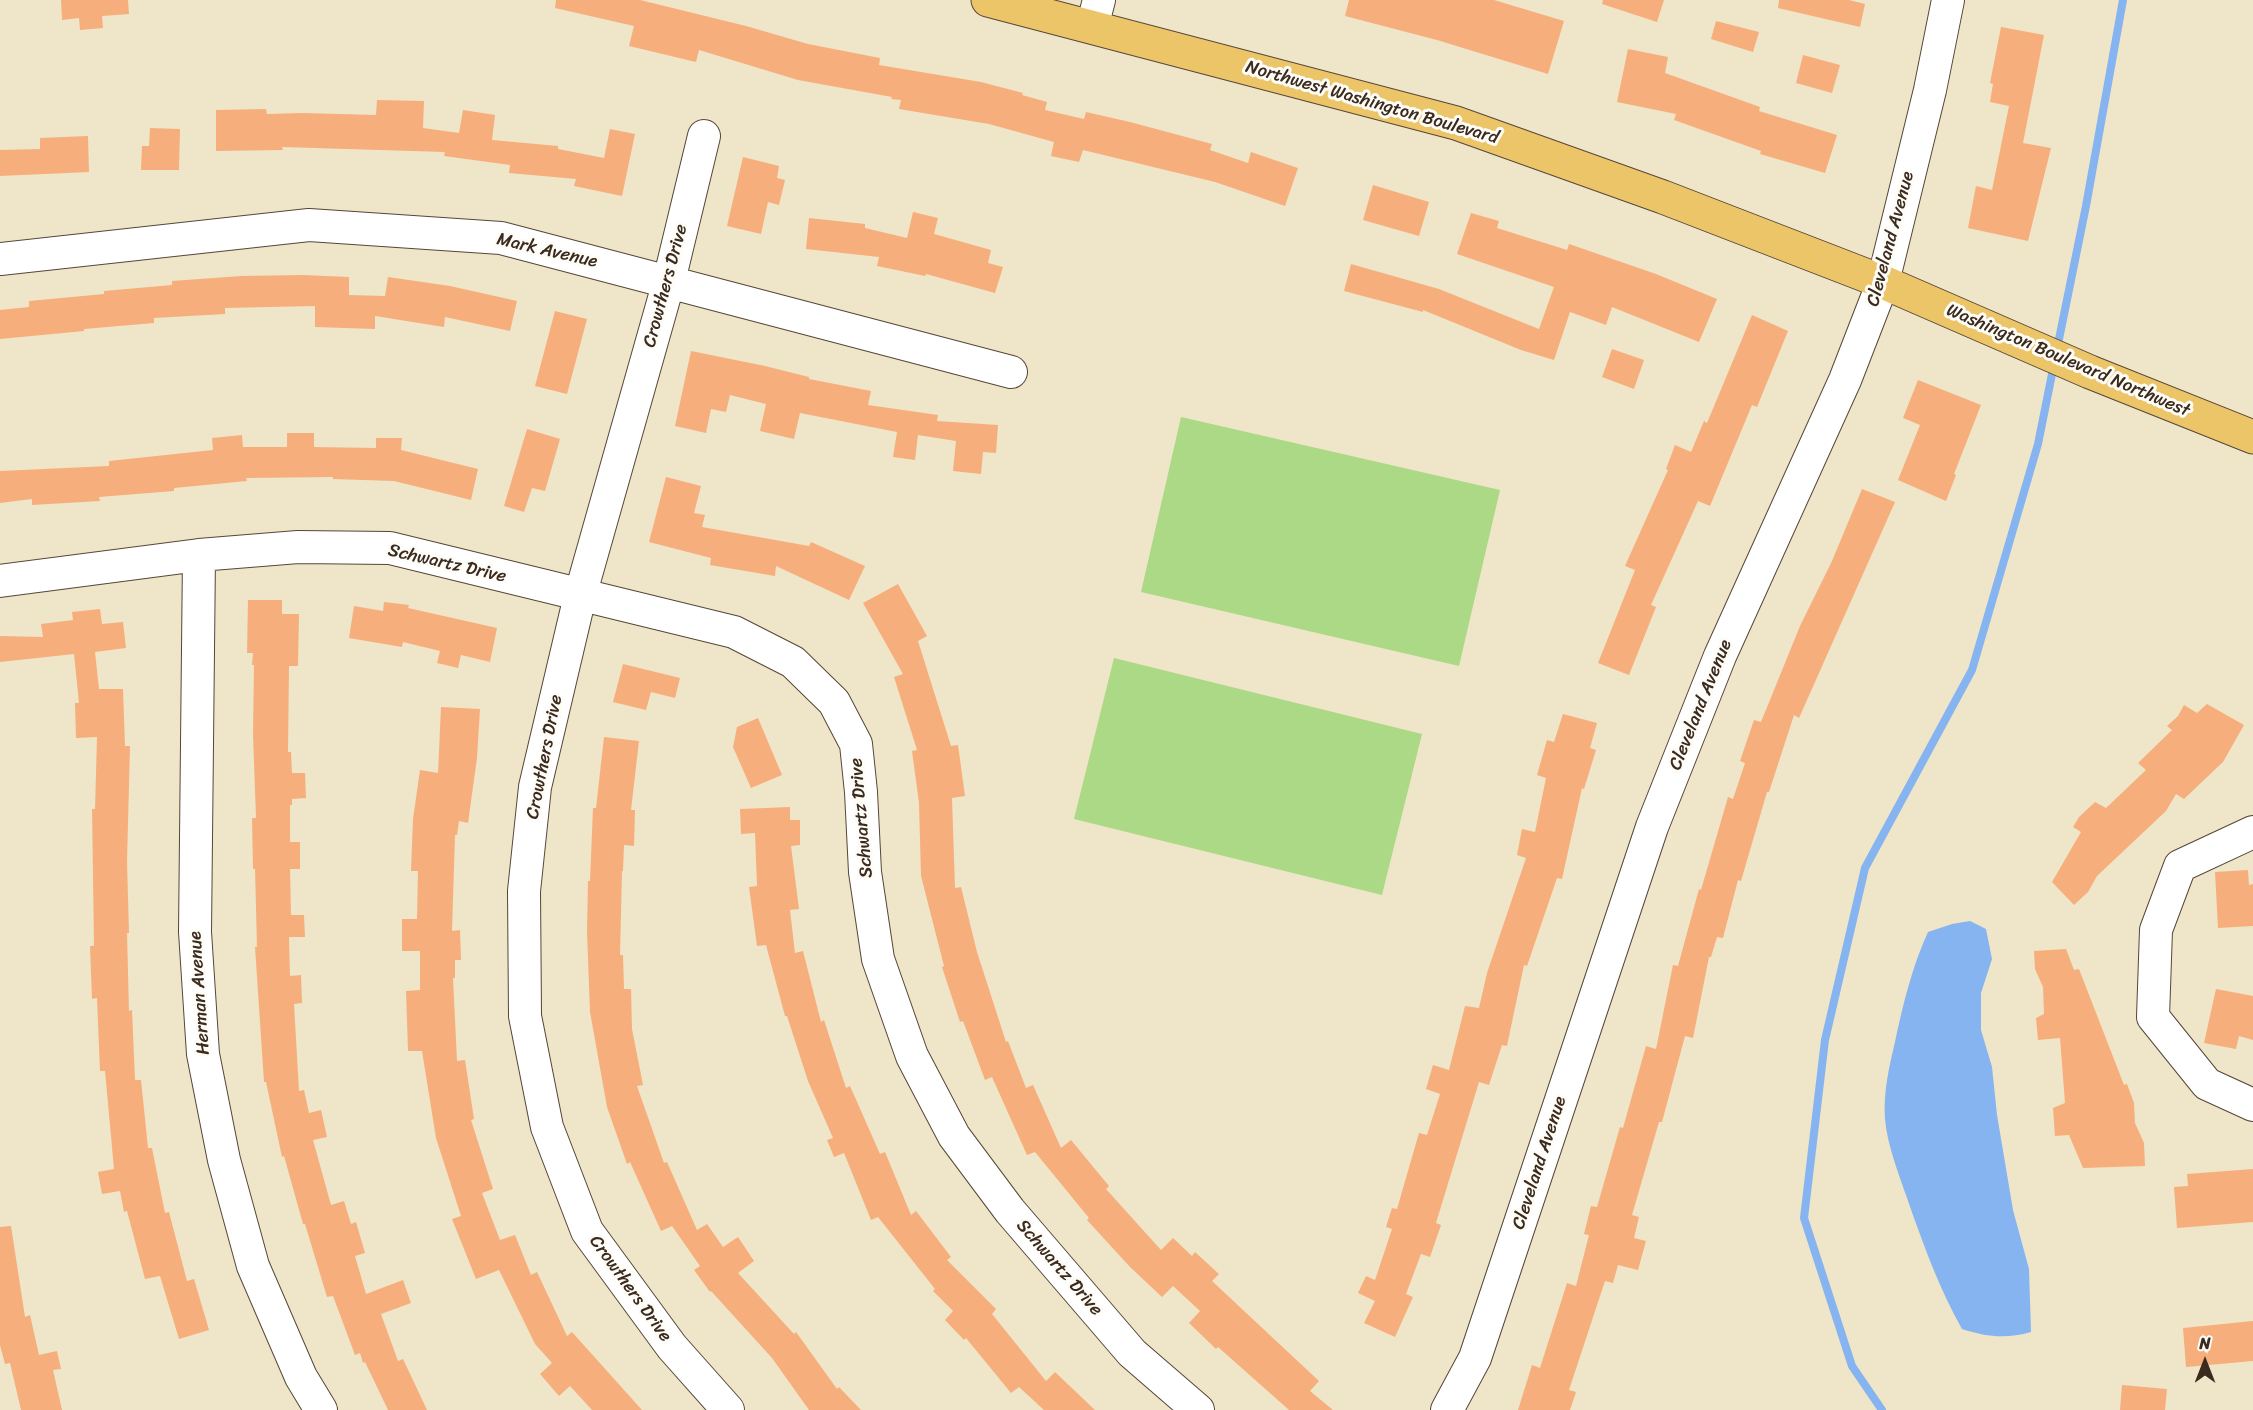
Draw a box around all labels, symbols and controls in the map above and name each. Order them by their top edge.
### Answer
street label: Northwest Washington Boulevard [1243,56,1501,150]
street label: Cleveland Avenue [1863,169,1919,309]
street label: Crowthers Drive [639,222,693,350]
street label: Mark Avenue [494,229,600,273]
street label: Washington Boulevard Northwest [1943,300,2193,422]
street label: Schwartz Drive [386,540,508,588]
street label: Cleveland Avenue [1665,637,1737,773]
street label: Crowthers Drive [522,693,568,821]
street label: Schwartz Drive [846,757,878,879]
street label: Herman Avenue [185,930,215,1056]
street label: Cleveland Avenue [1508,1094,1572,1232]
street label: Schwartz Drive [1011,1215,1107,1321]
street label: Crowthers Drive [584,1232,676,1346]
text: N [2199,1329,2211,1358]
north arrow [2175,1332,2235,1392]

